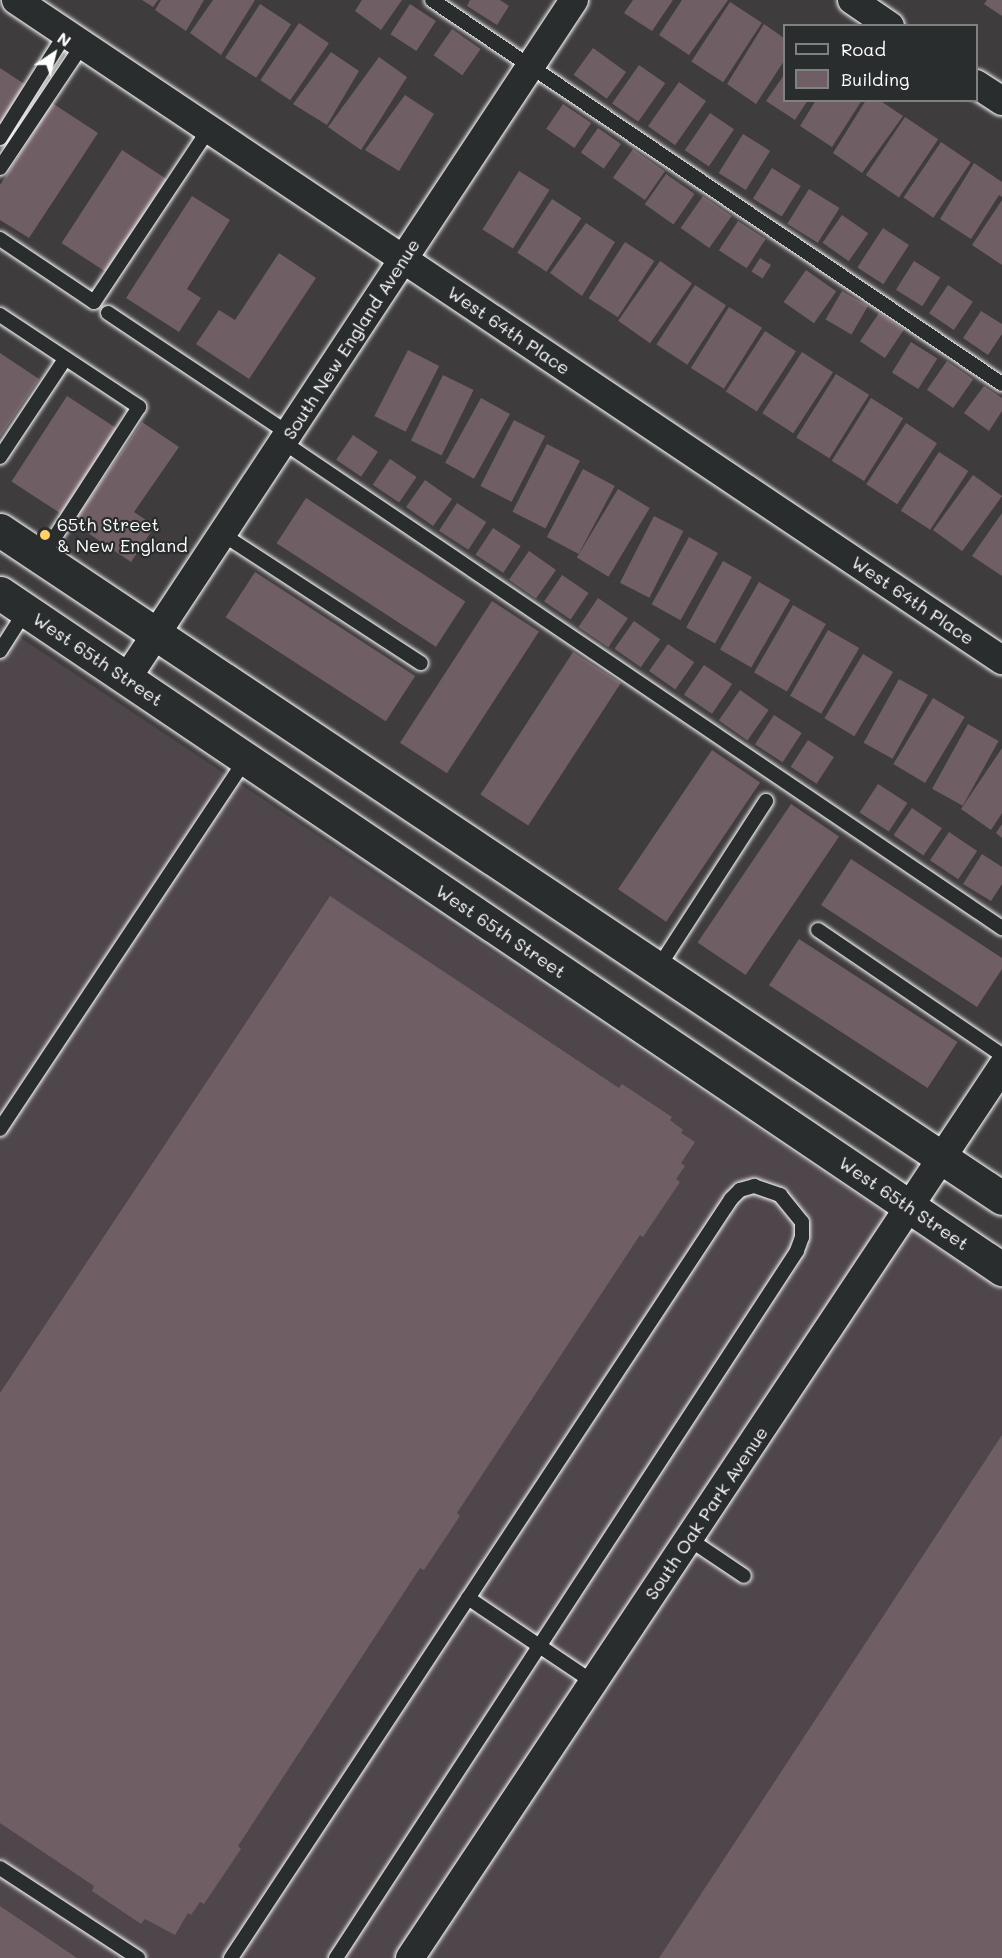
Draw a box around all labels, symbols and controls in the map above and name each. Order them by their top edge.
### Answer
north arrow [24,24,84,84]
legend [783,24,978,102]
text: N [54,27,76,51]
text: Road [841,37,886,61]
text: Building [841,67,909,91]
street label: South New England Avenue [278,235,424,443]
street label: West 64th Place [444,281,574,379]
place label: 65th Street & New England [57,514,188,556]
marker: 65th Street & New England [38,528,52,542]
street label: West 64th Place [848,551,978,649]
street label: West 65th Street [29,608,167,710]
street label: West 65th Street [432,880,570,982]
street label: West 65th Street [835,1152,973,1254]
street label: South Oak Park Avenue [640,1422,772,1604]

